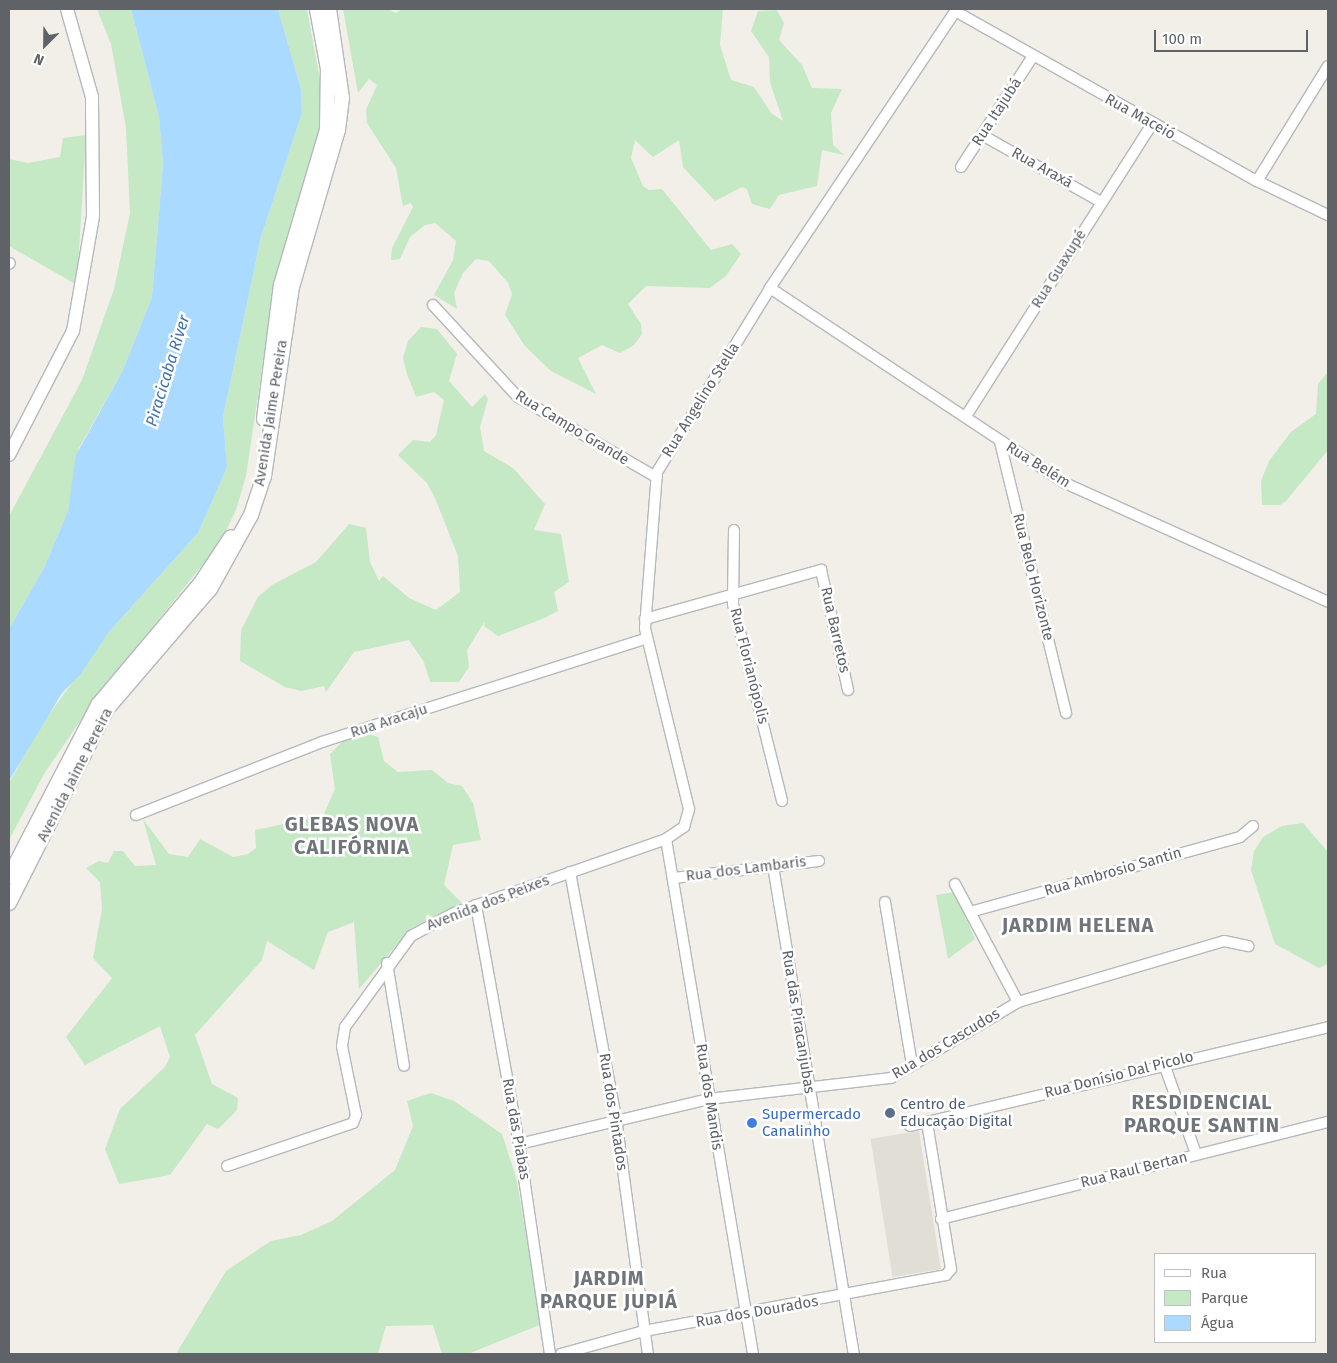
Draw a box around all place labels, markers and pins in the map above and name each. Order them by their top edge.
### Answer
place label: Centro de Educação Digital [900,1095,1012,1130]
place label: Supermercado Canalinho [762,1105,861,1140]
marker: Centro de Educação Digital [884,1107,896,1119]
marker: Supermercado Canalinho [746,1117,758,1129]

